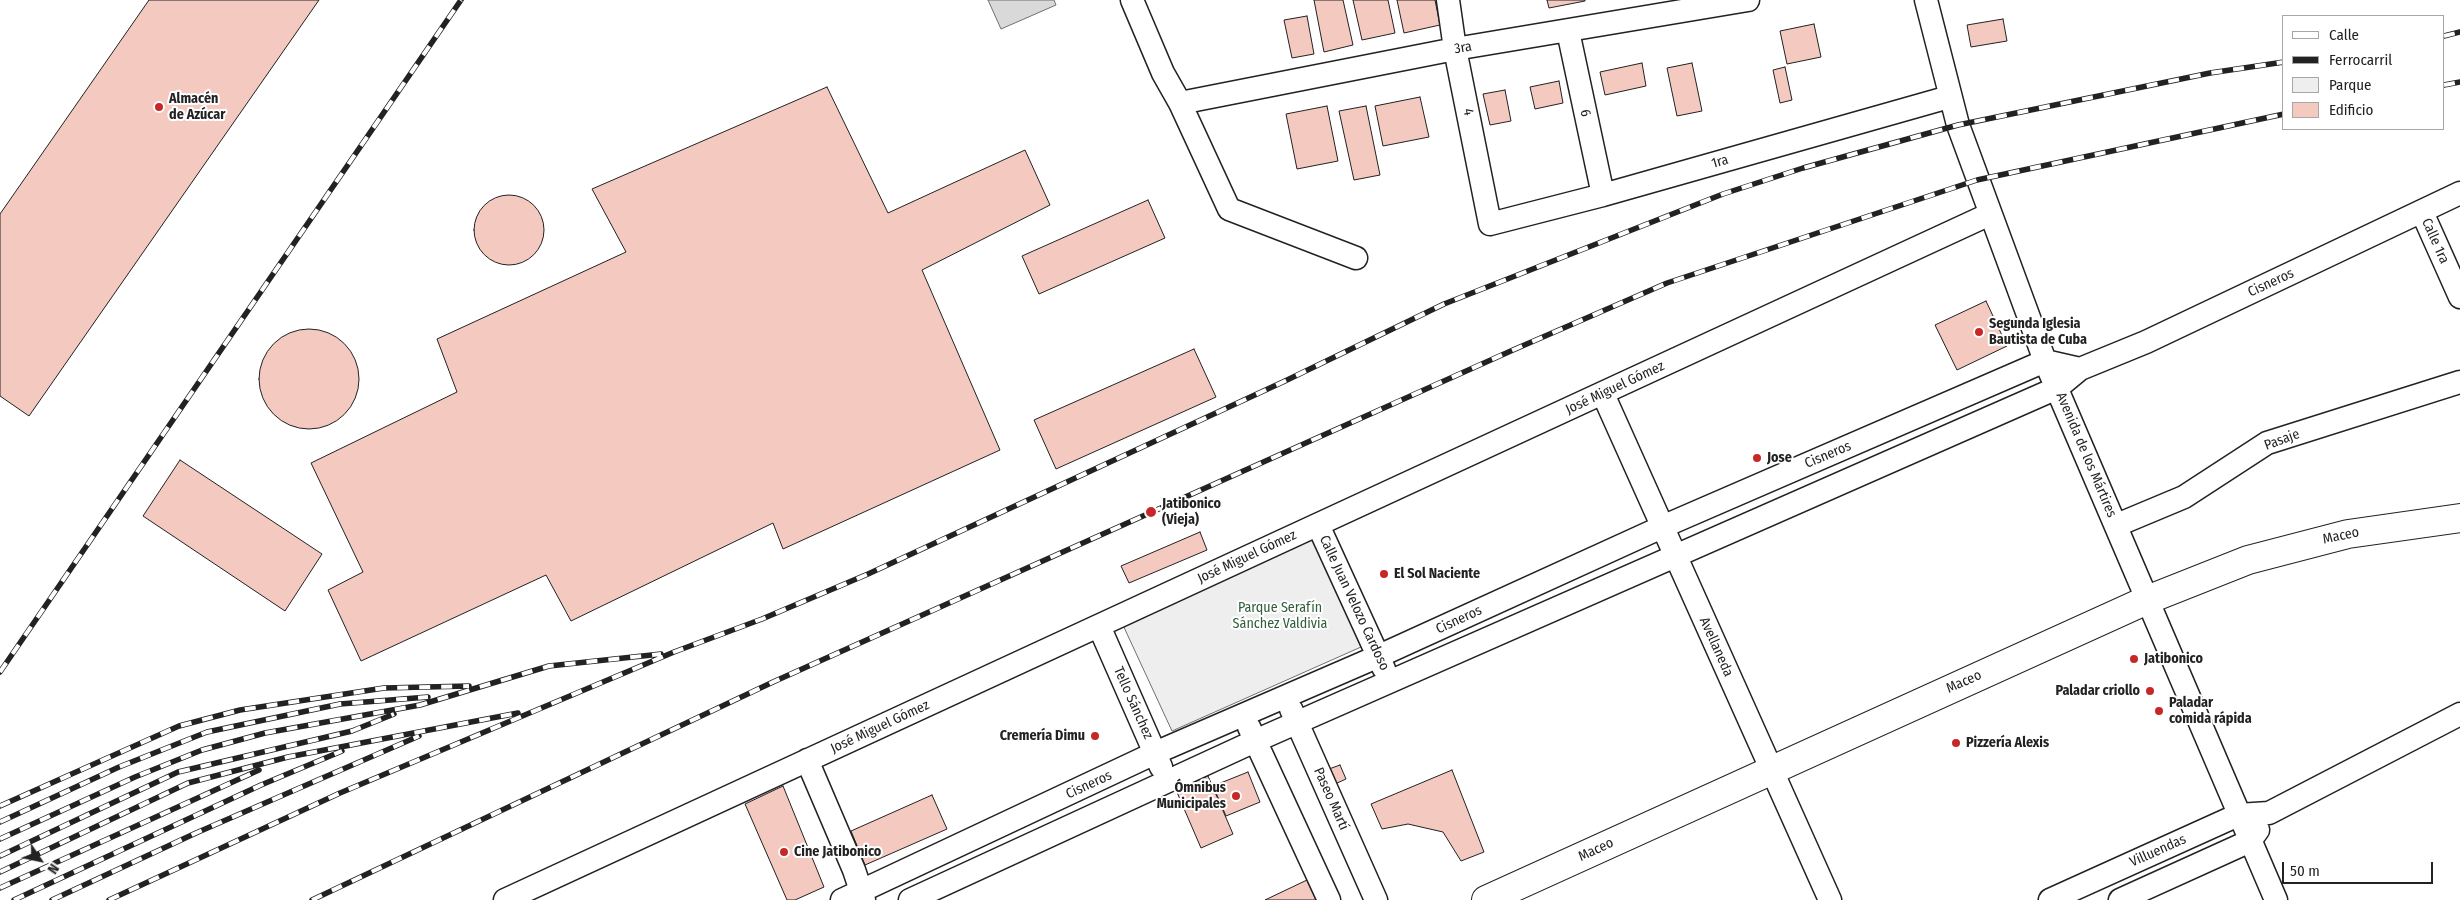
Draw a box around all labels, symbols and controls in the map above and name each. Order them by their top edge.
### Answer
legend [2282,15,2445,130]
text: Calle [2329,26,2359,44]
street label: 3ra [1453,38,1473,58]
text: Ferrocarril [2329,51,2392,69]
text: Parque [2329,76,2372,94]
place label: Almacén de Azúcar [169,91,225,124]
marker: Almacén de Azúcar [153,101,165,113]
text: Edificio [2329,101,2374,119]
street label: 4 [1459,107,1477,117]
street label: 6 [1576,108,1594,118]
street label: 1ra [1710,152,1730,172]
street label: Calle 1ra [2418,216,2452,266]
street label: Cisneros [2245,265,2297,301]
place label: Segunda Iglesia Bautista de Cuba [1989,316,2087,348]
marker: Segunda Iglesia Bautista de Cuba [1973,326,1985,338]
street label: José Miguel Gómez [1563,358,1667,418]
street label: Avenida de los Mártires [2052,390,2120,520]
street label: Pasaje [2262,426,2302,454]
street label: Cisneros [1802,438,1854,472]
place label: Jose [1767,450,1792,466]
marker: Jose [1751,452,1763,464]
place label: Jatibonico (Vieja) [1162,496,1221,528]
marker: Jatibonico (Vieja) [1144,505,1158,519]
street label: Maceo [2321,524,2361,548]
street label: José Miguel Gómez [1195,527,1299,587]
street label: Calle Juan Velozo Cardoso [1315,533,1393,673]
place label: El Sol Naciente [1394,566,1480,582]
marker: El Sol Naciente [1378,568,1390,580]
park label: Parque Serafín Sánchez Valdivia [1233,600,1327,632]
street label: Cisneros [1433,602,1485,638]
street label: Avellaneda [1695,615,1737,679]
place label: Jatibonico [2144,651,2203,667]
marker: Jatibonico [2128,653,2140,665]
street label: Tello Sánchez [1110,664,1156,742]
street label: Maceo [1944,667,1984,697]
place label: Paladar criollo [2056,683,2140,699]
marker: Paladar criollo [2144,685,2156,697]
place label: Paladar comida rápida [2169,695,2252,728]
street label: José Miguel Gómez [828,697,932,757]
marker: Paladar comida rápida [2153,705,2165,717]
place label: Cremería Dimu [1000,728,1085,744]
marker: Cremería Dimu [1089,730,1101,742]
place label: Pizzería Alexis [1966,735,2049,751]
marker: Pizzería Alexis [1950,737,1962,749]
street label: Paseo Martí [1310,765,1352,833]
street label: Cisneros [1063,767,1115,803]
place label: Ómnibus Municipales [1157,780,1226,812]
marker: Ómnibus Municipales [1230,790,1242,802]
street label: Villuendas [2127,831,2189,871]
north arrow [15,835,65,885]
street label: Maceo [1576,835,1616,865]
place label: Cine Jatibonico [794,844,881,860]
marker: Cine Jatibonico [778,846,790,858]
scale bar [2285,852,2436,884]
text: N [43,860,62,877]
text: 50 m [2290,862,2320,880]

